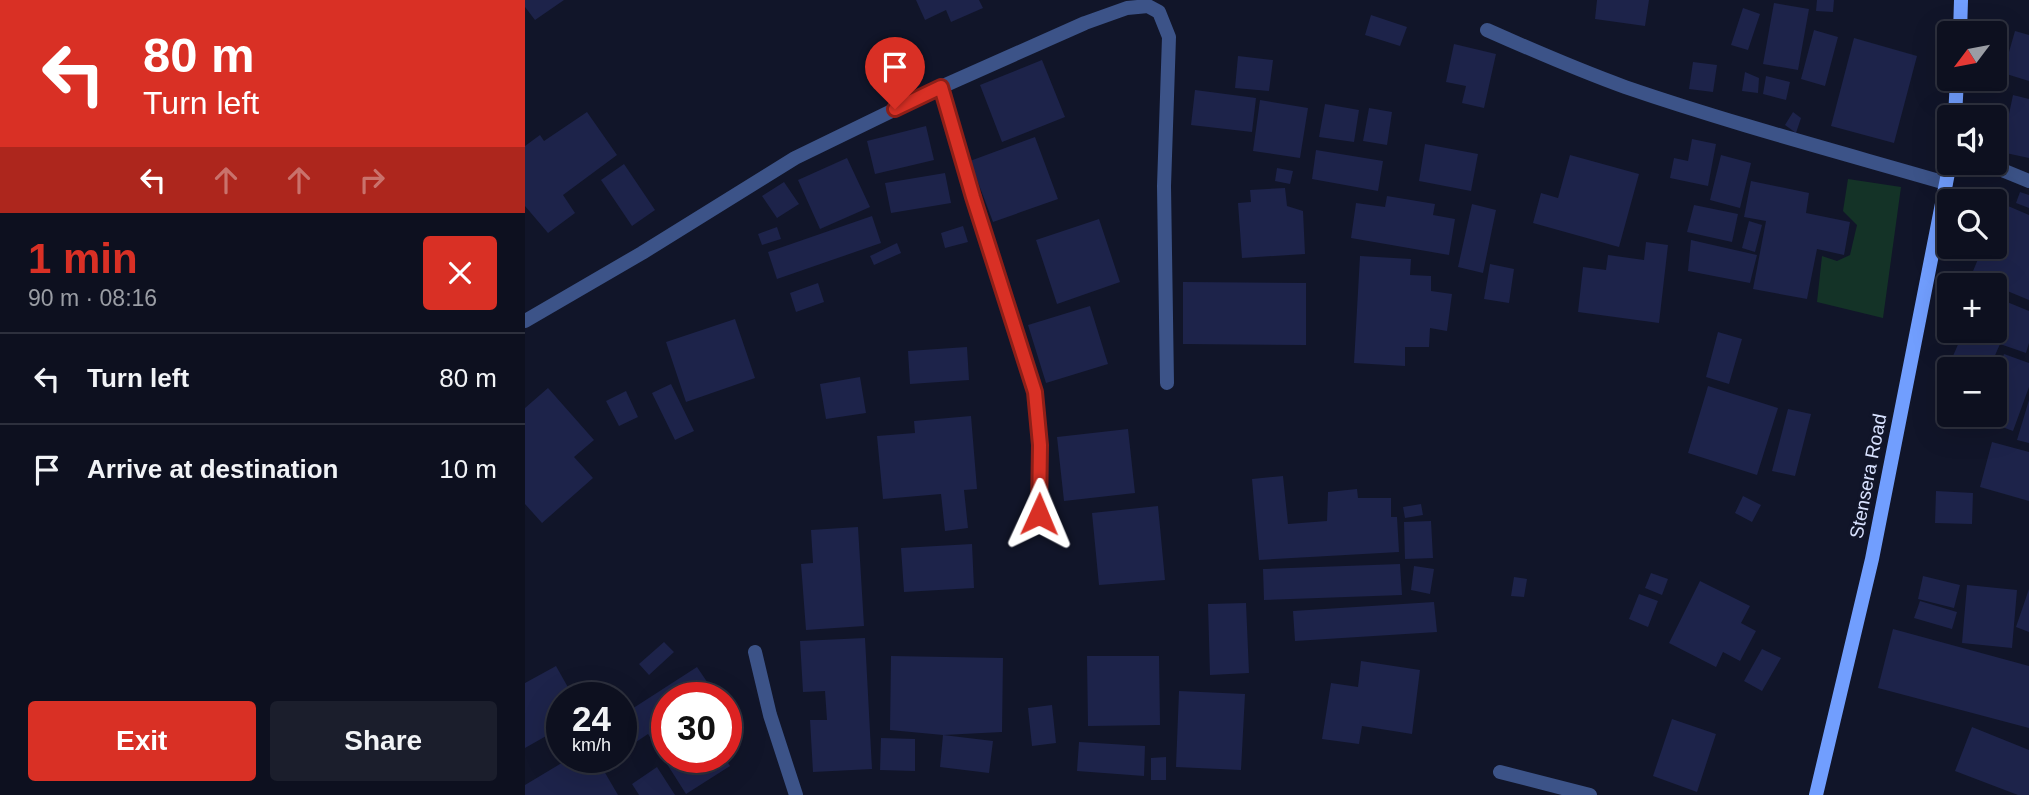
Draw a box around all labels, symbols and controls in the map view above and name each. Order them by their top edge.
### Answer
north arrow [1937,21,2007,91]
map controls [1937,21,2007,427]
icon: left [28,28,119,119]
text: 80 m [143,28,255,82]
pin [865,37,925,109]
icon: arrive [876,48,914,86]
text: Turn left [143,85,259,121]
button: sound [1937,105,2007,175]
icon: left [134,161,172,199]
icon: ahead [207,161,245,199]
icon: ahead [280,161,318,199]
icon: right [353,161,391,199]
button: search [1937,189,2007,259]
text: 1 min [28,235,138,282]
button: close [423,236,497,310]
button: + [1937,273,2007,343]
text: 90 m · 08:16 [28,285,157,311]
button: − [1937,357,2007,427]
icon: left [28,360,66,398]
text: Turn left [87,363,189,393]
text: 80 m [439,363,497,393]
street label: Stensera Road [1846,412,1890,540]
icon: arrive [28,451,66,489]
text: Arrive at destination [87,454,338,484]
text: 10 m [439,454,497,484]
position arrow [1002,477,1076,551]
speed limit sign: 30 [651,682,742,773]
text: 24 [572,699,611,738]
button: Exit [28,701,256,781]
button: Share [270,701,497,781]
text: km/h [572,735,611,755]

